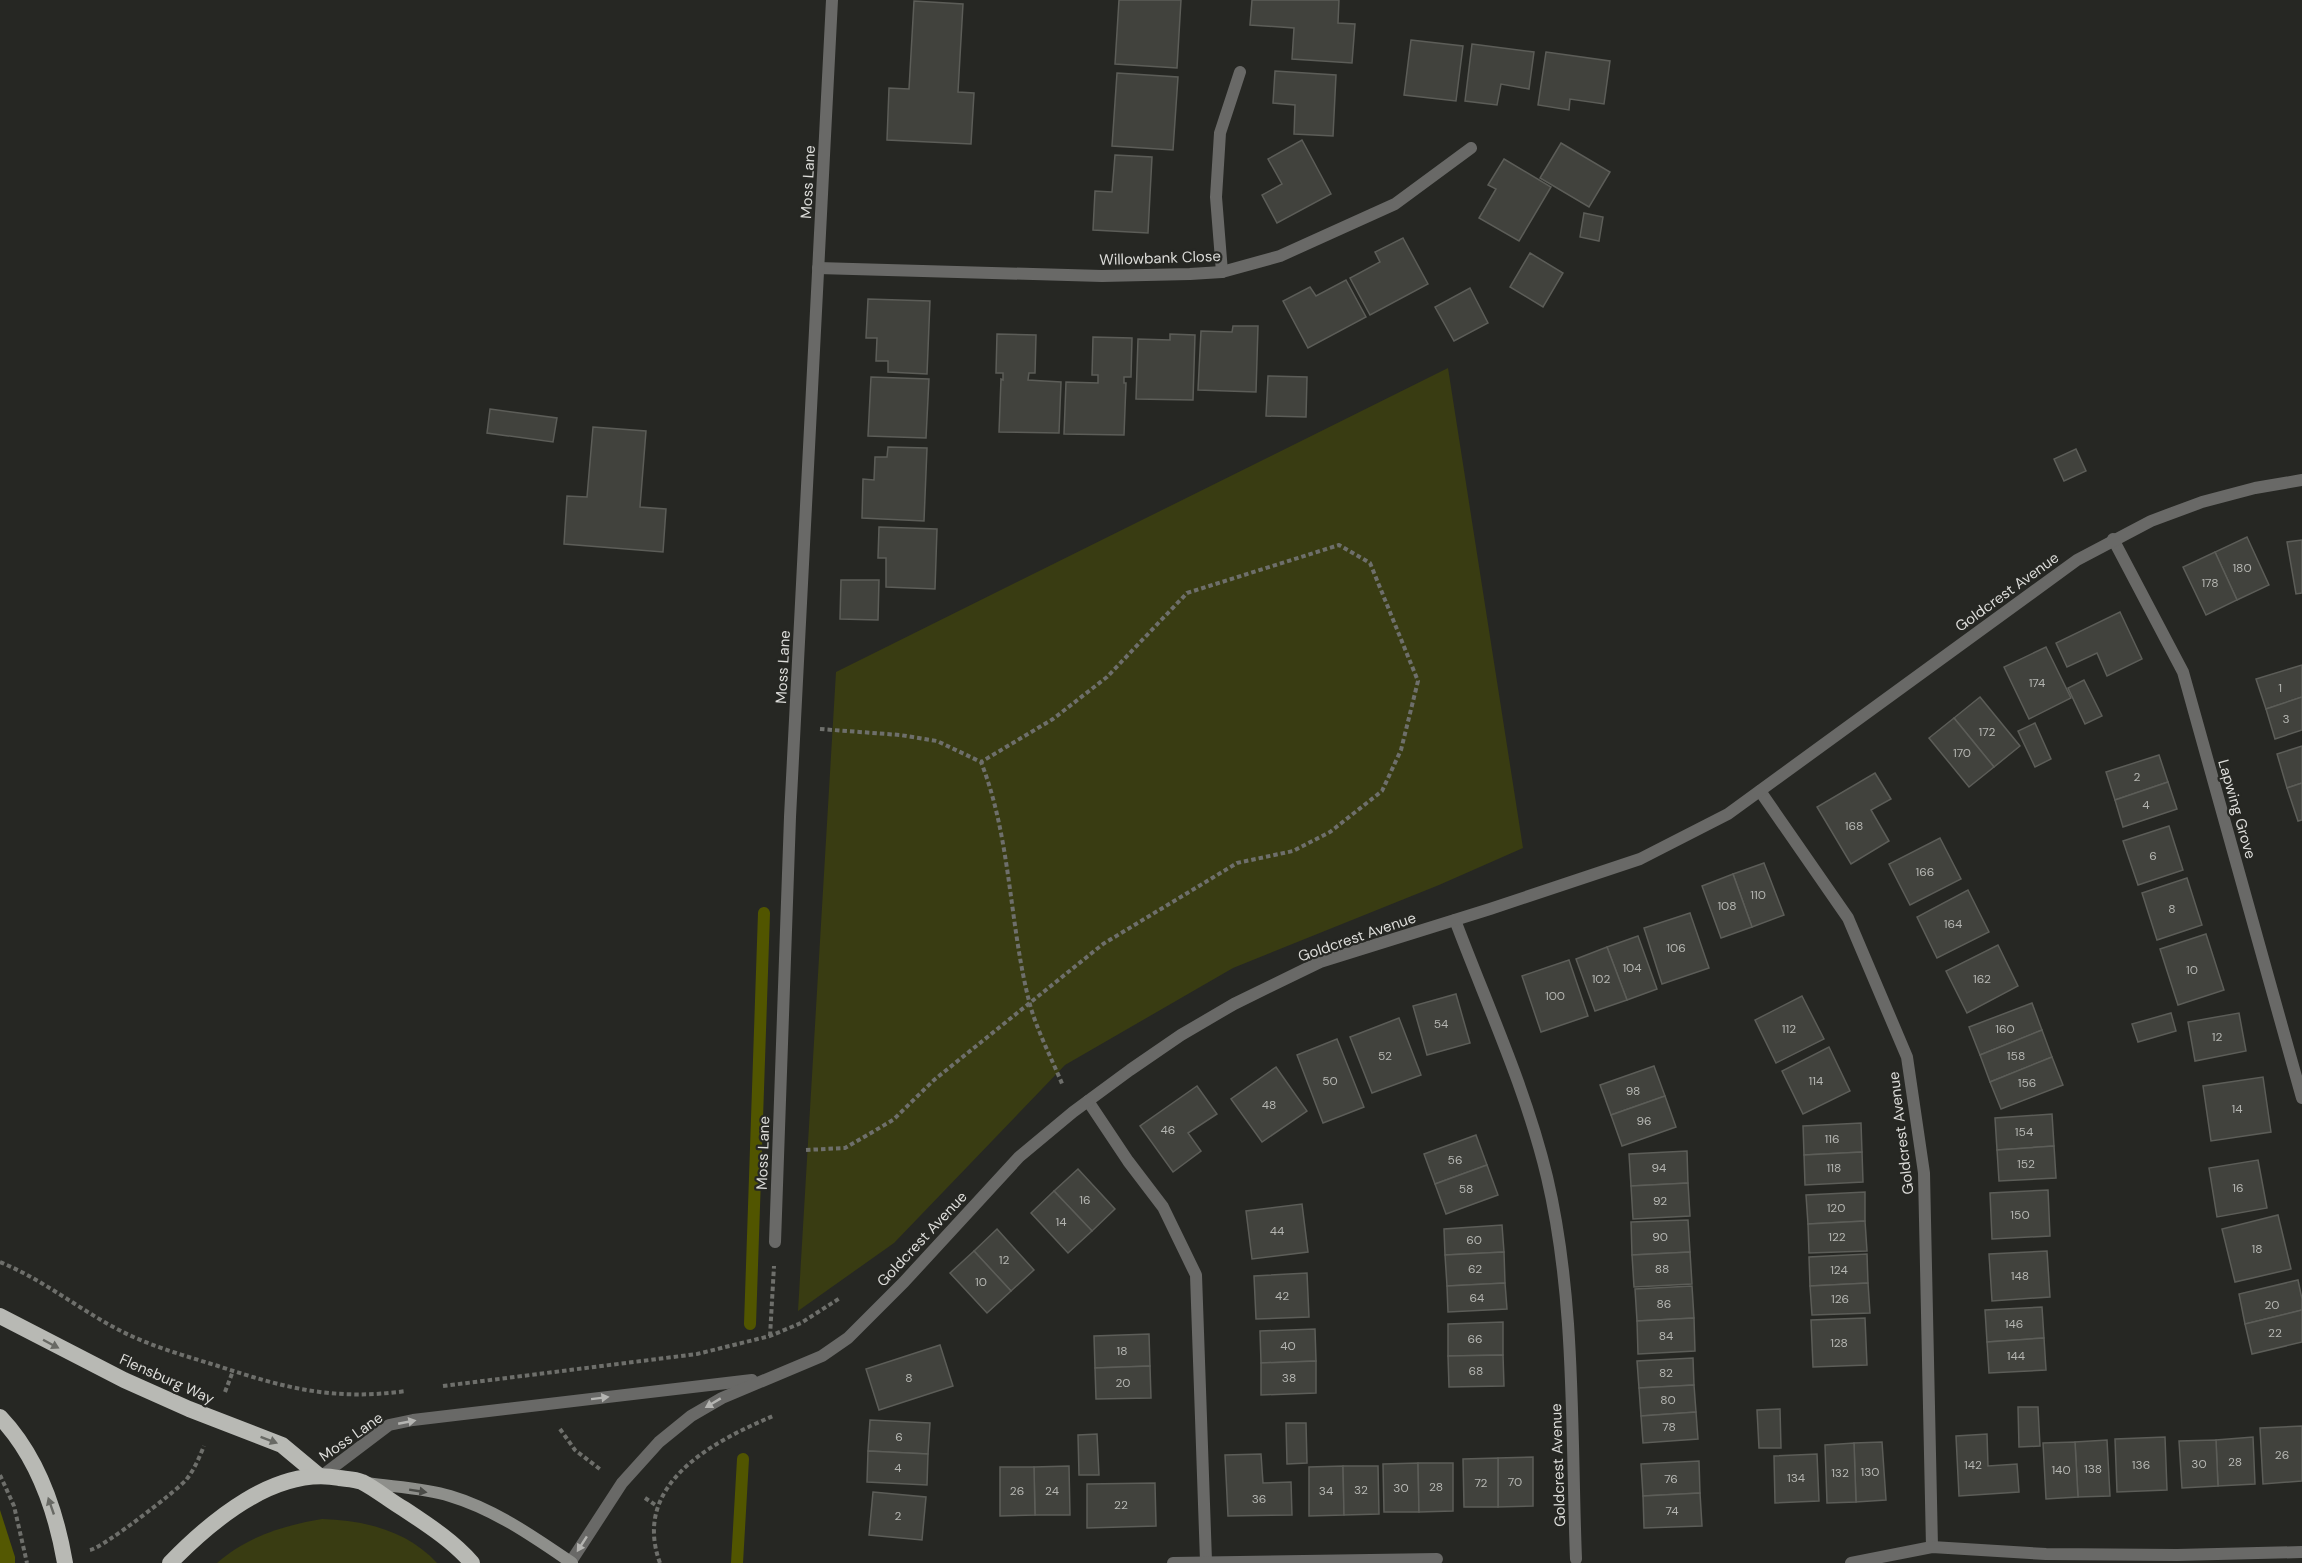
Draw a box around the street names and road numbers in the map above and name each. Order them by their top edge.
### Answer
street label: Moss Lane [796,145,820,219]
street label: Willowbank Close [1099,246,1221,270]
street label: Goldcrest Avenue [1951,548,2063,636]
street label: Moss Lane [771,630,795,704]
street label: Lapwing Grove [2213,757,2261,861]
street label: Goldcrest Avenue [1295,907,1419,967]
street label: Goldcrest Avenue [1884,1071,1918,1195]
street label: Moss Lane [752,1116,774,1190]
street label: Goldcrest Avenue [873,1187,971,1291]
street label: Flensburg Way [116,1349,218,1409]
street label: Goldcrest Avenue [1546,1403,1570,1527]
street label: Moss Lane [315,1408,387,1466]

